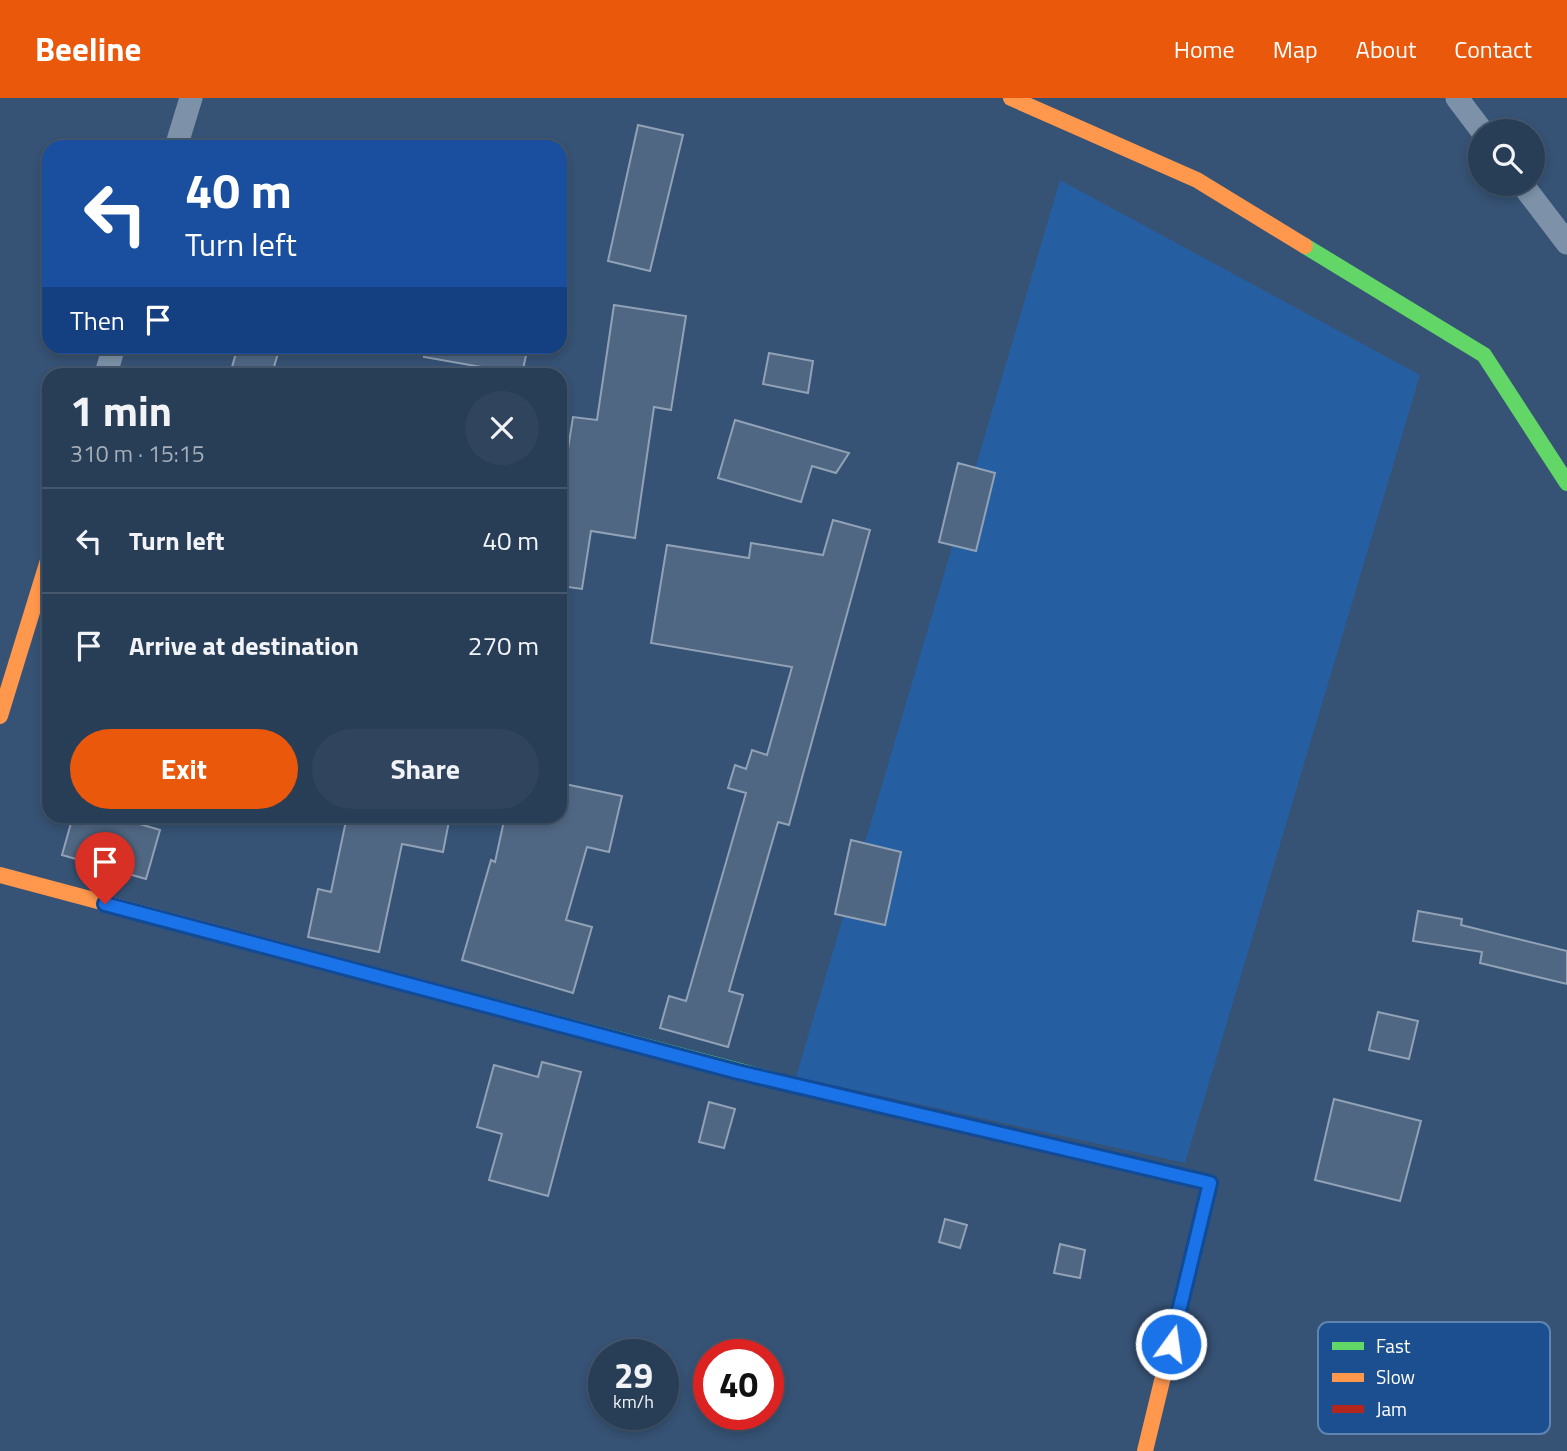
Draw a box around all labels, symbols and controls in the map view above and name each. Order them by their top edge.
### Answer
text: Beeline [35,24,141,74]
text: Home [1174,31,1235,67]
text: Map [1273,31,1318,67]
text: About [1356,31,1416,67]
text: Contact [1454,31,1532,67]
map controls [1468,119,1545,196]
button: search [1468,119,1545,196]
text: 40 m [185,152,292,227]
icon: left [70,168,161,259]
text: Turn left [185,220,297,268]
text: Then [70,301,125,340]
icon: arrive [139,301,177,339]
text: 1 min [70,378,172,442]
button: close [465,391,539,465]
text: 310 m · 15:15 [70,436,205,471]
text: Turn left [129,521,224,560]
text: 40 m [482,521,539,560]
icon: left [70,522,108,560]
text: Arrive at destination [129,626,359,665]
text: 270 m [468,626,539,665]
icon: arrive [70,627,108,665]
button: Exit [70,729,298,809]
button: Share [312,729,539,809]
pin [75,832,135,904]
icon: arrive [86,843,124,881]
position arrow [1134,1307,1208,1381]
legend [1318,1322,1550,1434]
text: Fast [1376,1331,1411,1360]
speed limit sign: 40 [693,1339,784,1430]
text: 29 [614,1348,653,1402]
text: Slow [1376,1362,1415,1391]
text: km/h [613,1388,654,1415]
text: Jam [1376,1394,1407,1423]

